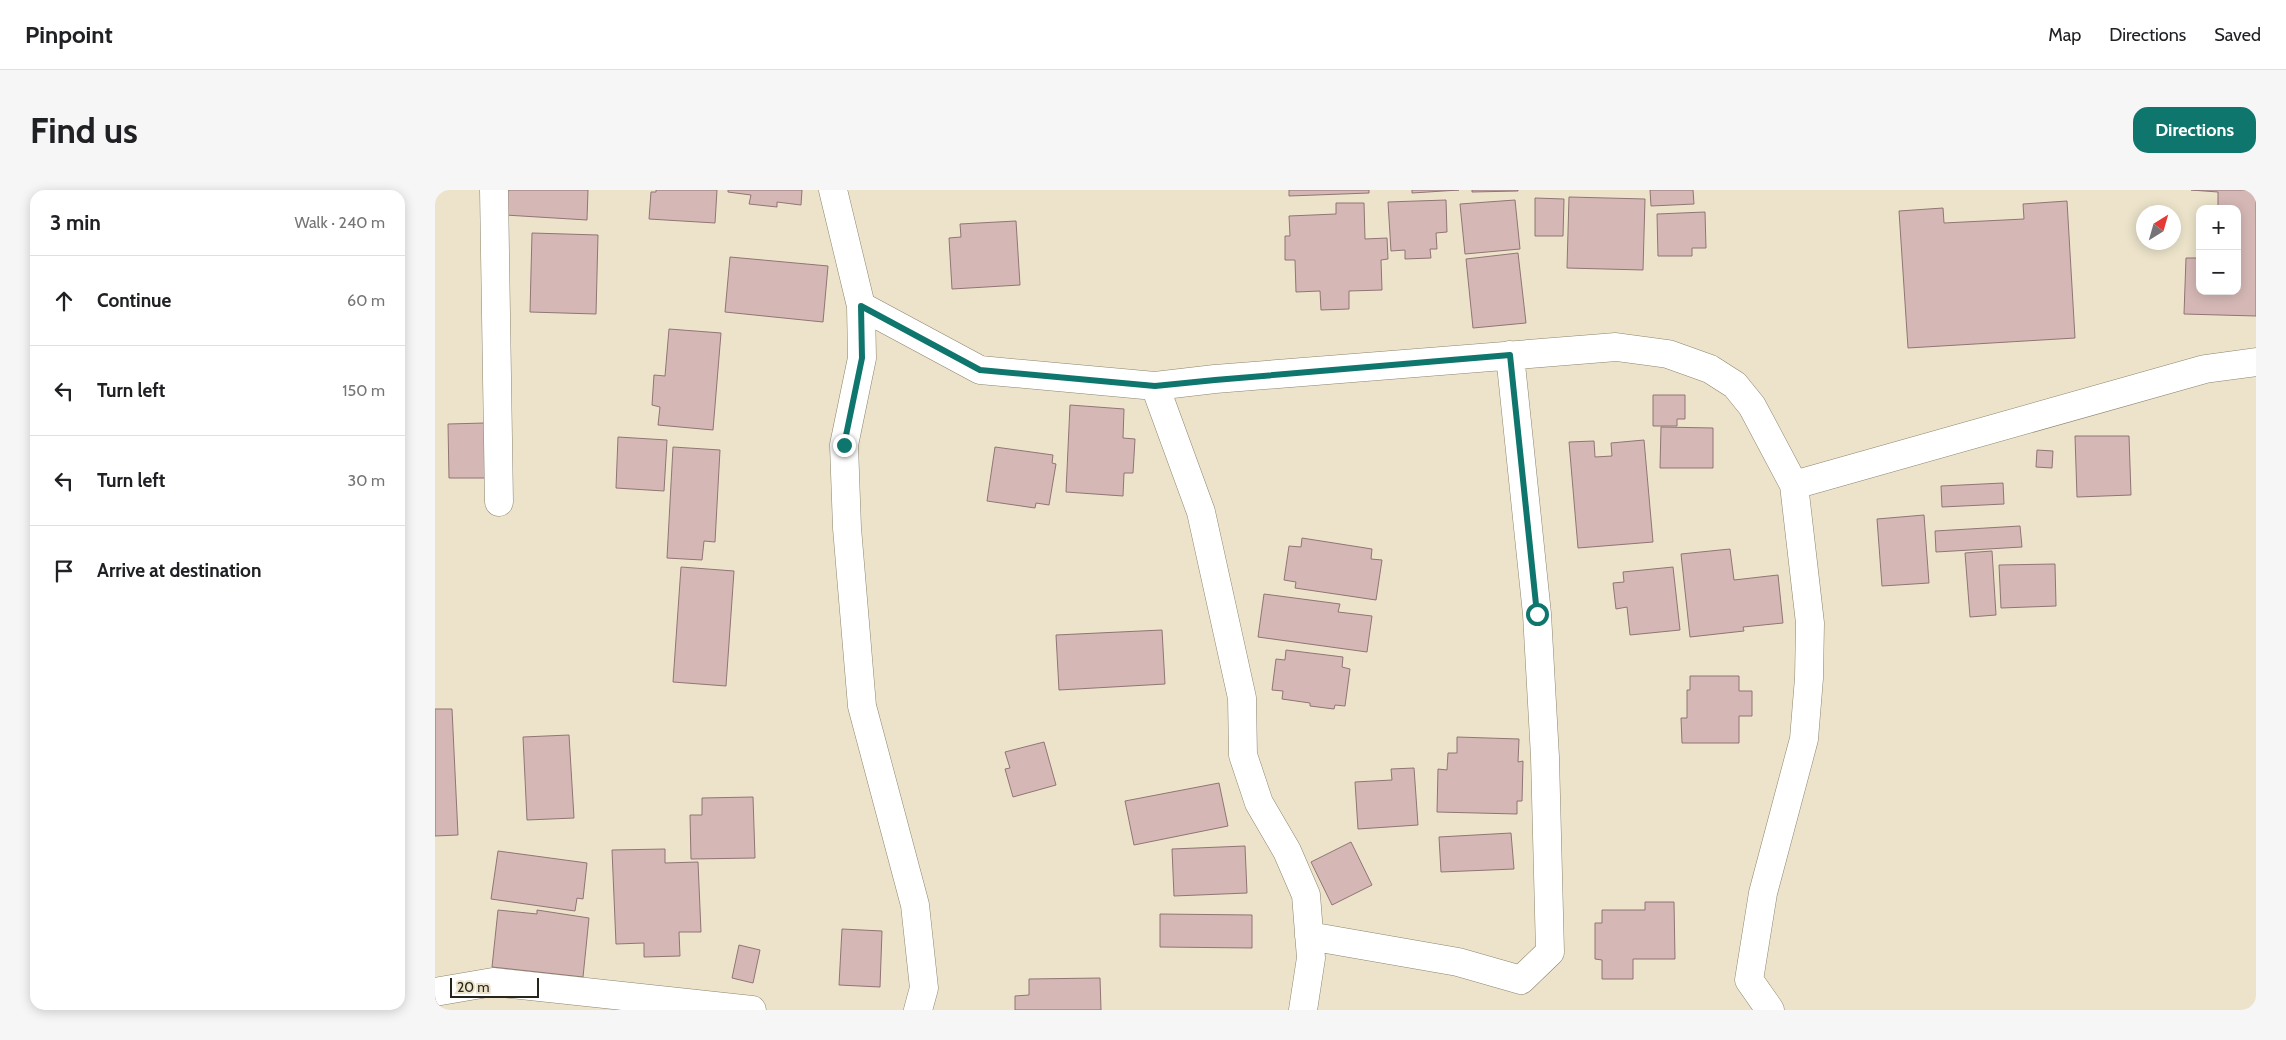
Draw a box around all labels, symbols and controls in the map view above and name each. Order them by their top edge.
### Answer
text: Pinpoint [25,20,113,49]
text: Map [2048,24,2081,46]
text: Directions [2109,24,2186,46]
text: Saved [2214,24,2261,46]
button: Directions [2133,107,2256,153]
text: Find us [30,109,138,152]
north arrow [2136,205,2181,250]
map controls [2196,205,2241,295]
button: + [2196,205,2241,250]
text: 3 min [50,210,101,235]
text: Walk · 240 m [294,213,385,232]
button: − [2196,250,2241,295]
icon: ahead [50,287,78,315]
text: Continue [97,289,171,312]
text: 60 m [347,291,385,310]
icon: left [50,377,78,405]
text: Turn left [97,379,165,402]
text: 150 m [342,381,385,400]
route end [833,434,856,457]
icon: left [50,467,78,495]
text: Turn left [97,469,165,492]
text: 30 m [348,471,385,490]
icon: arrive [50,557,78,585]
text: Arrive at destination [97,559,261,582]
route start [1526,603,1549,626]
scale bar [450,975,539,998]
text: 20 m [457,978,490,996]

